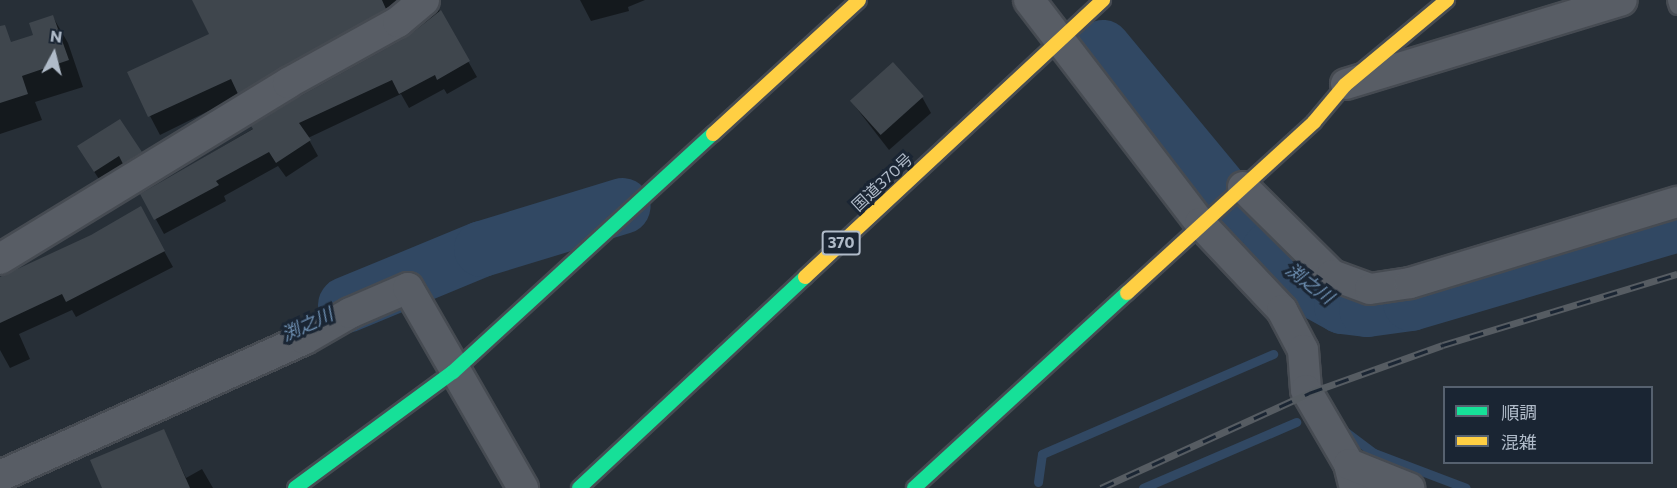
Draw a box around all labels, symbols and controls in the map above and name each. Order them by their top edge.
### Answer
north arrow [24,24,84,84]
text: N [49,25,63,46]
street label: 国道370号 [848,149,916,215]
road number: 370 [822,231,860,255]
water label: 渕之川 [1282,258,1338,308]
water label: 渕之川 [278,303,336,345]
legend [1443,386,1653,464]
text: 順調 [1501,401,1537,423]
text: 混雑 [1501,431,1537,453]

